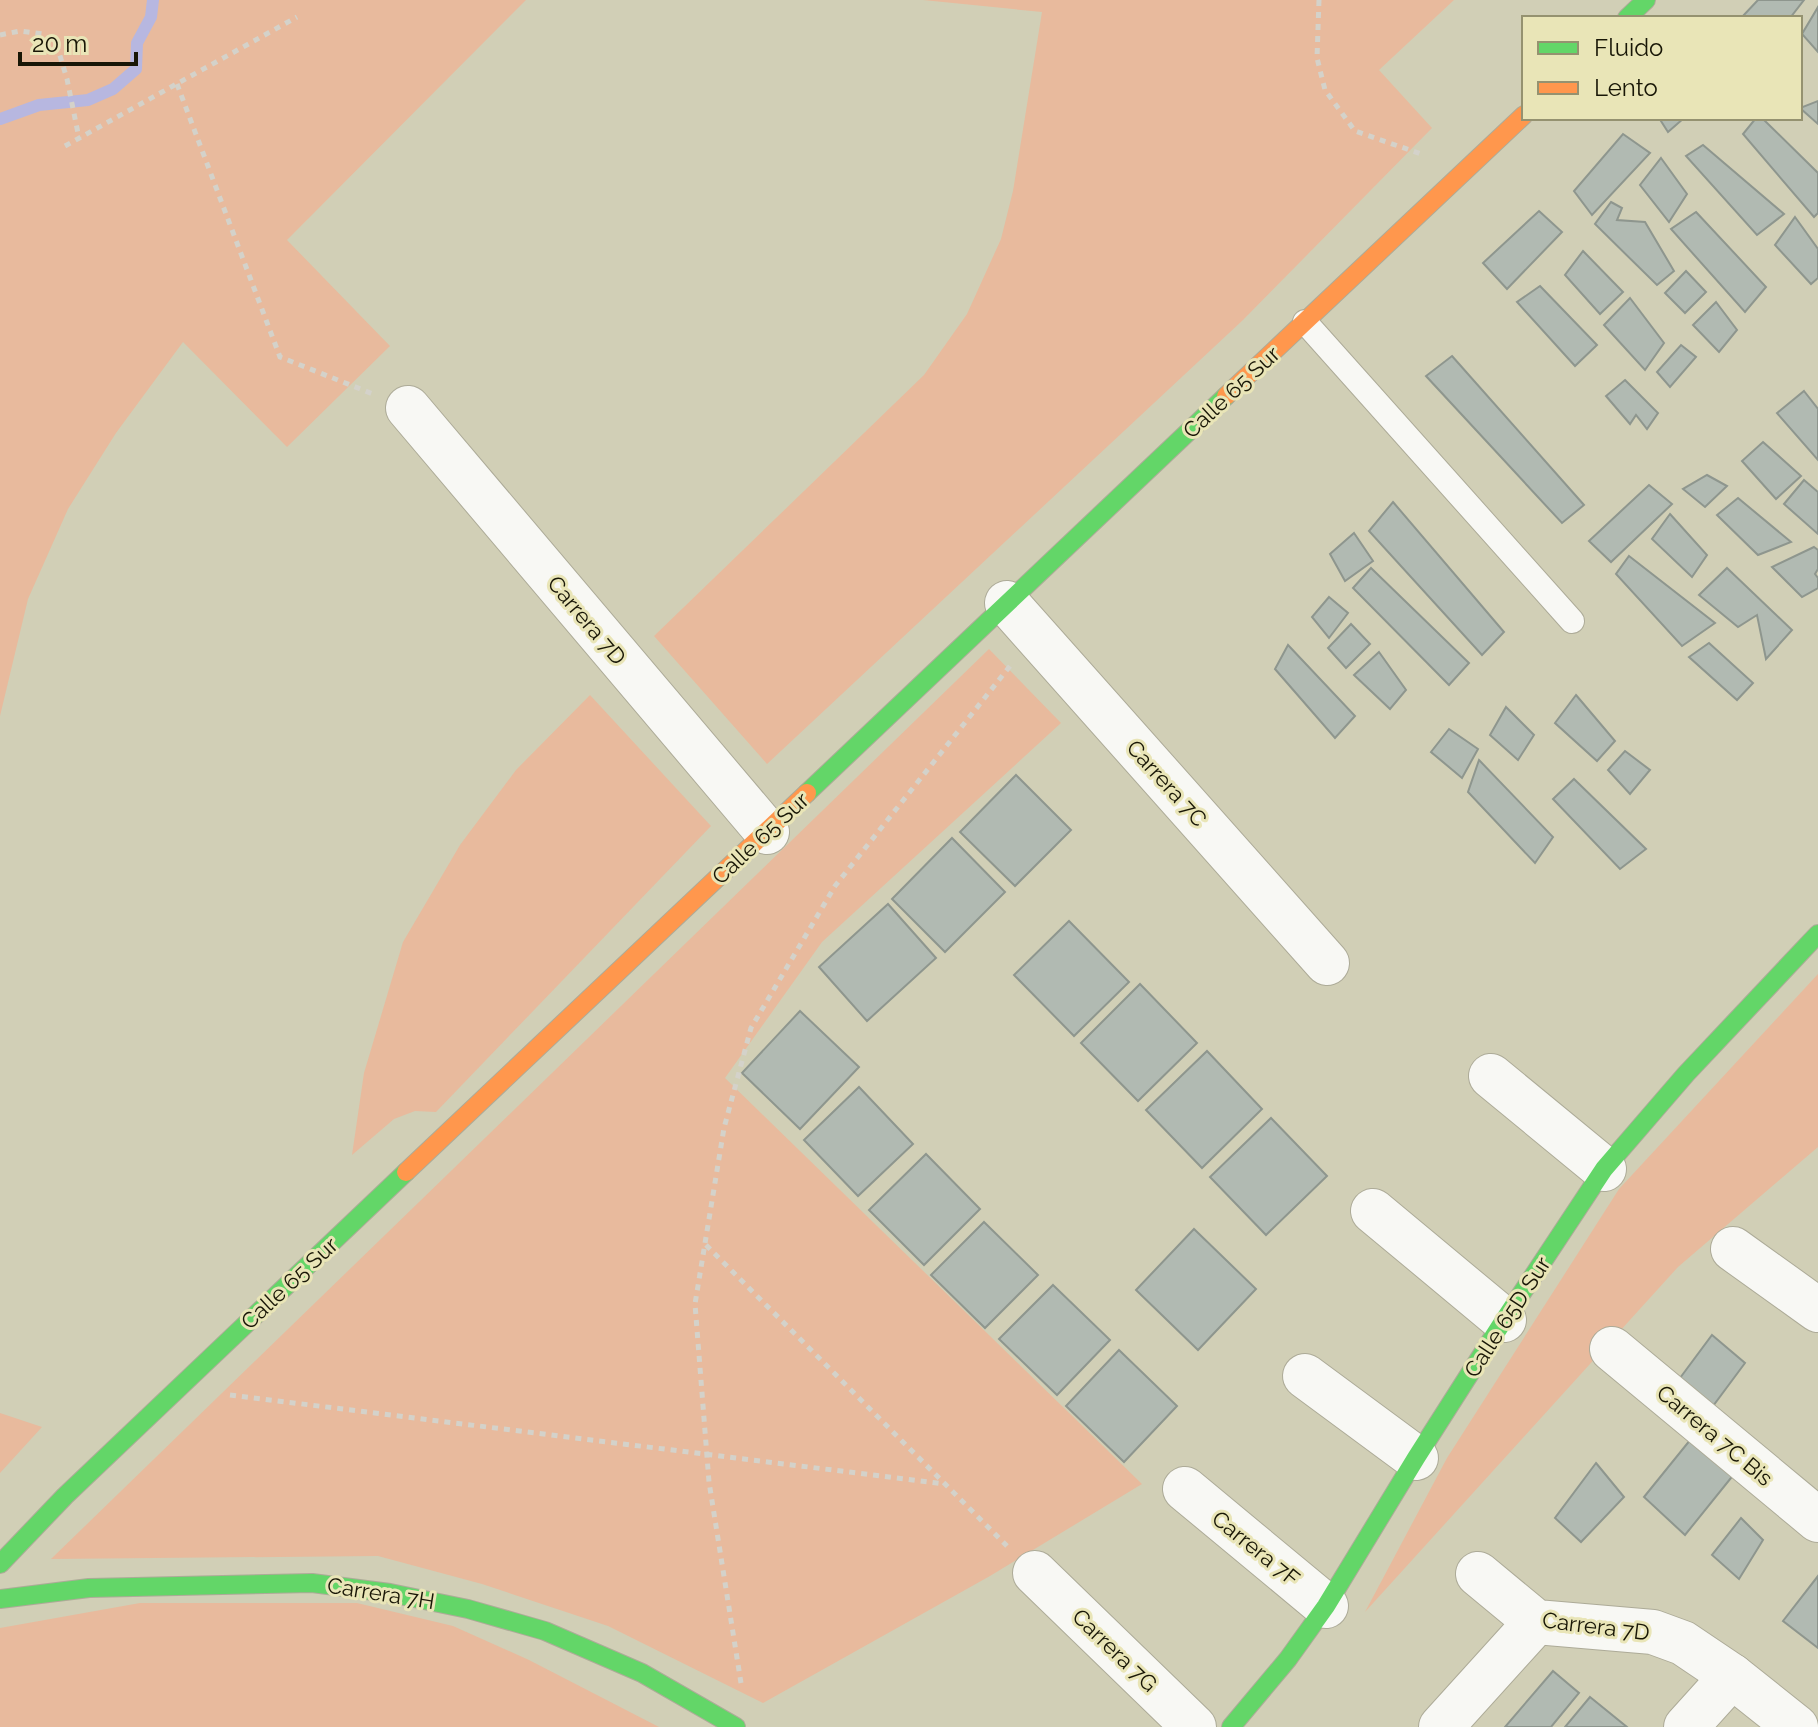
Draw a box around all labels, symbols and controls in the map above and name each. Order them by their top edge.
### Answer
scale bar [20,16,136,66]
legend [1522,16,1802,120]
text: 20 m [32,29,87,58]
text: Fluido [1594,33,1663,62]
text: Lento [1594,73,1658,102]
street label: Calle 65 Sur [1177,341,1285,443]
street label: Carrera 7D [542,570,632,670]
street label: Carrera 7C [1121,734,1213,832]
street label: Calle 65 Sur [706,787,814,889]
street label: Calle 65 Sur [235,1232,343,1334]
street label: Calle 65D Sur [1458,1252,1556,1382]
street label: Carrera 7C Bis [1652,1379,1778,1491]
street label: Carrera 7F [1207,1505,1305,1591]
street label: Carrera 7H [325,1572,437,1614]
street label: Carrera 7G [1067,1603,1163,1697]
street label: Carrera 7D [1541,1607,1651,1645]

